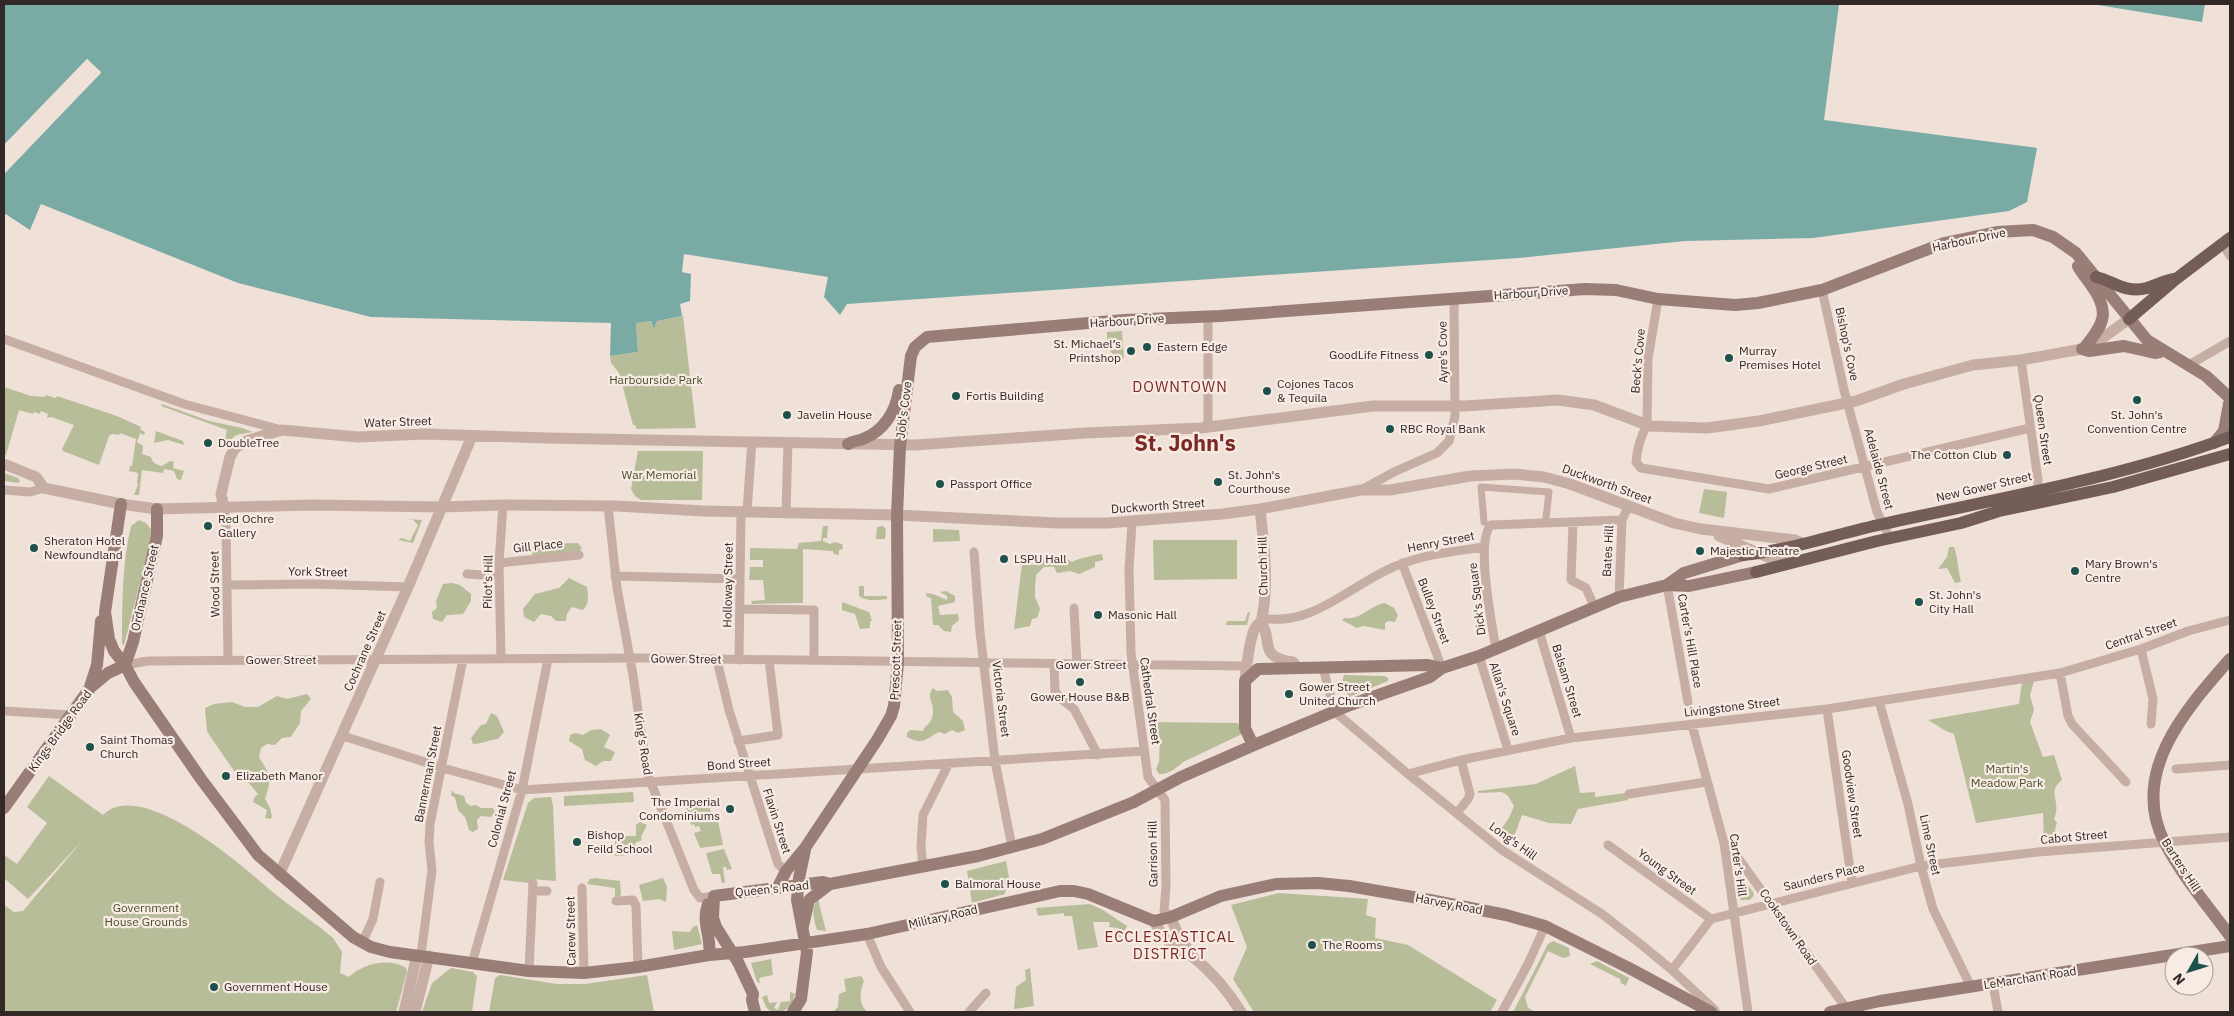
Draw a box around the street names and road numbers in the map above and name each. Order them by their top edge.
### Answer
street label: Harbour Drive [1931,224,2007,255]
street label: Harbour Drive [1493,282,1569,303]
street label: Bishop's Cove [1832,306,1863,383]
street label: Harbour Drive [1089,310,1165,331]
street label: Ayre's Cove [1434,320,1451,383]
street label: Beck's Cove [1627,328,1648,394]
street label: Job's Cove [893,380,915,439]
street label: Queen Street [2031,394,2056,466]
street label: Water Street [364,413,432,430]
street label: Adelaide Street [1861,427,1897,511]
street label: George Street [1773,451,1849,482]
street label: Duckworth Street [1560,460,1654,507]
street label: New Gower Street [1934,468,2033,505]
street label: Duckworth Street [1110,495,1206,516]
street label: Bates Hill [1599,525,1616,577]
street label: Henry Street [1406,528,1476,555]
street label: Gill Place [512,535,564,556]
street label: Church Hill [1254,536,1271,596]
street label: Holloway Street [719,542,736,628]
street label: Ordnance Street [127,543,162,633]
street label: Wood Street [206,551,223,617]
street label: Pilot's Hill [480,555,495,609]
street label: Dick's Square [1465,561,1488,636]
street label: York Street [288,563,348,580]
street label: Bulley Street [1415,576,1454,646]
street label: Carter's Hill Place [1675,592,1706,690]
street label: Cochrane Street [340,608,389,694]
street label: Central Street [2103,614,2179,653]
street label: Prescott Street [887,619,904,701]
street label: Balsam Street [1549,642,1586,719]
street label: Gower Street [650,650,722,667]
street label: Gower Street [246,652,316,667]
street label: Cathedral Street [1137,656,1164,746]
street label: Gower Street [1056,657,1126,672]
street label: Victoria Street [989,660,1014,738]
street label: Allan's Square [1486,660,1525,738]
street label: Kings Bridge Road [25,687,94,775]
street label: Livingstone Street [1683,693,1781,720]
street label: King's Road [631,712,656,776]
street label: Bannerman Street [411,724,444,824]
street label: Goodview Street [1839,749,1866,839]
street label: Bond Street [706,754,771,773]
street label: Colonial Street [484,769,519,849]
street label: Flavin Street [760,786,795,855]
street label: Lime Street [1917,813,1944,877]
street label: Long's Hill [1486,818,1540,863]
street label: Garrison Hill [1144,821,1161,888]
street label: Cabot Street [2040,826,2108,847]
street label: Carter's Hill [1727,833,1750,897]
street label: Barters Hill [2159,835,2204,894]
street label: Young Street [1635,845,1700,898]
street label: Saunders Place [1782,859,1866,894]
street label: Queen's Road [734,877,810,900]
street label: Cookstown Road [1756,885,1820,968]
street label: Harvey Road [1414,890,1484,917]
street label: Carew Street [562,896,579,966]
street label: Military Road [907,901,979,932]
street label: LeMarchant Road [1982,963,2077,992]

